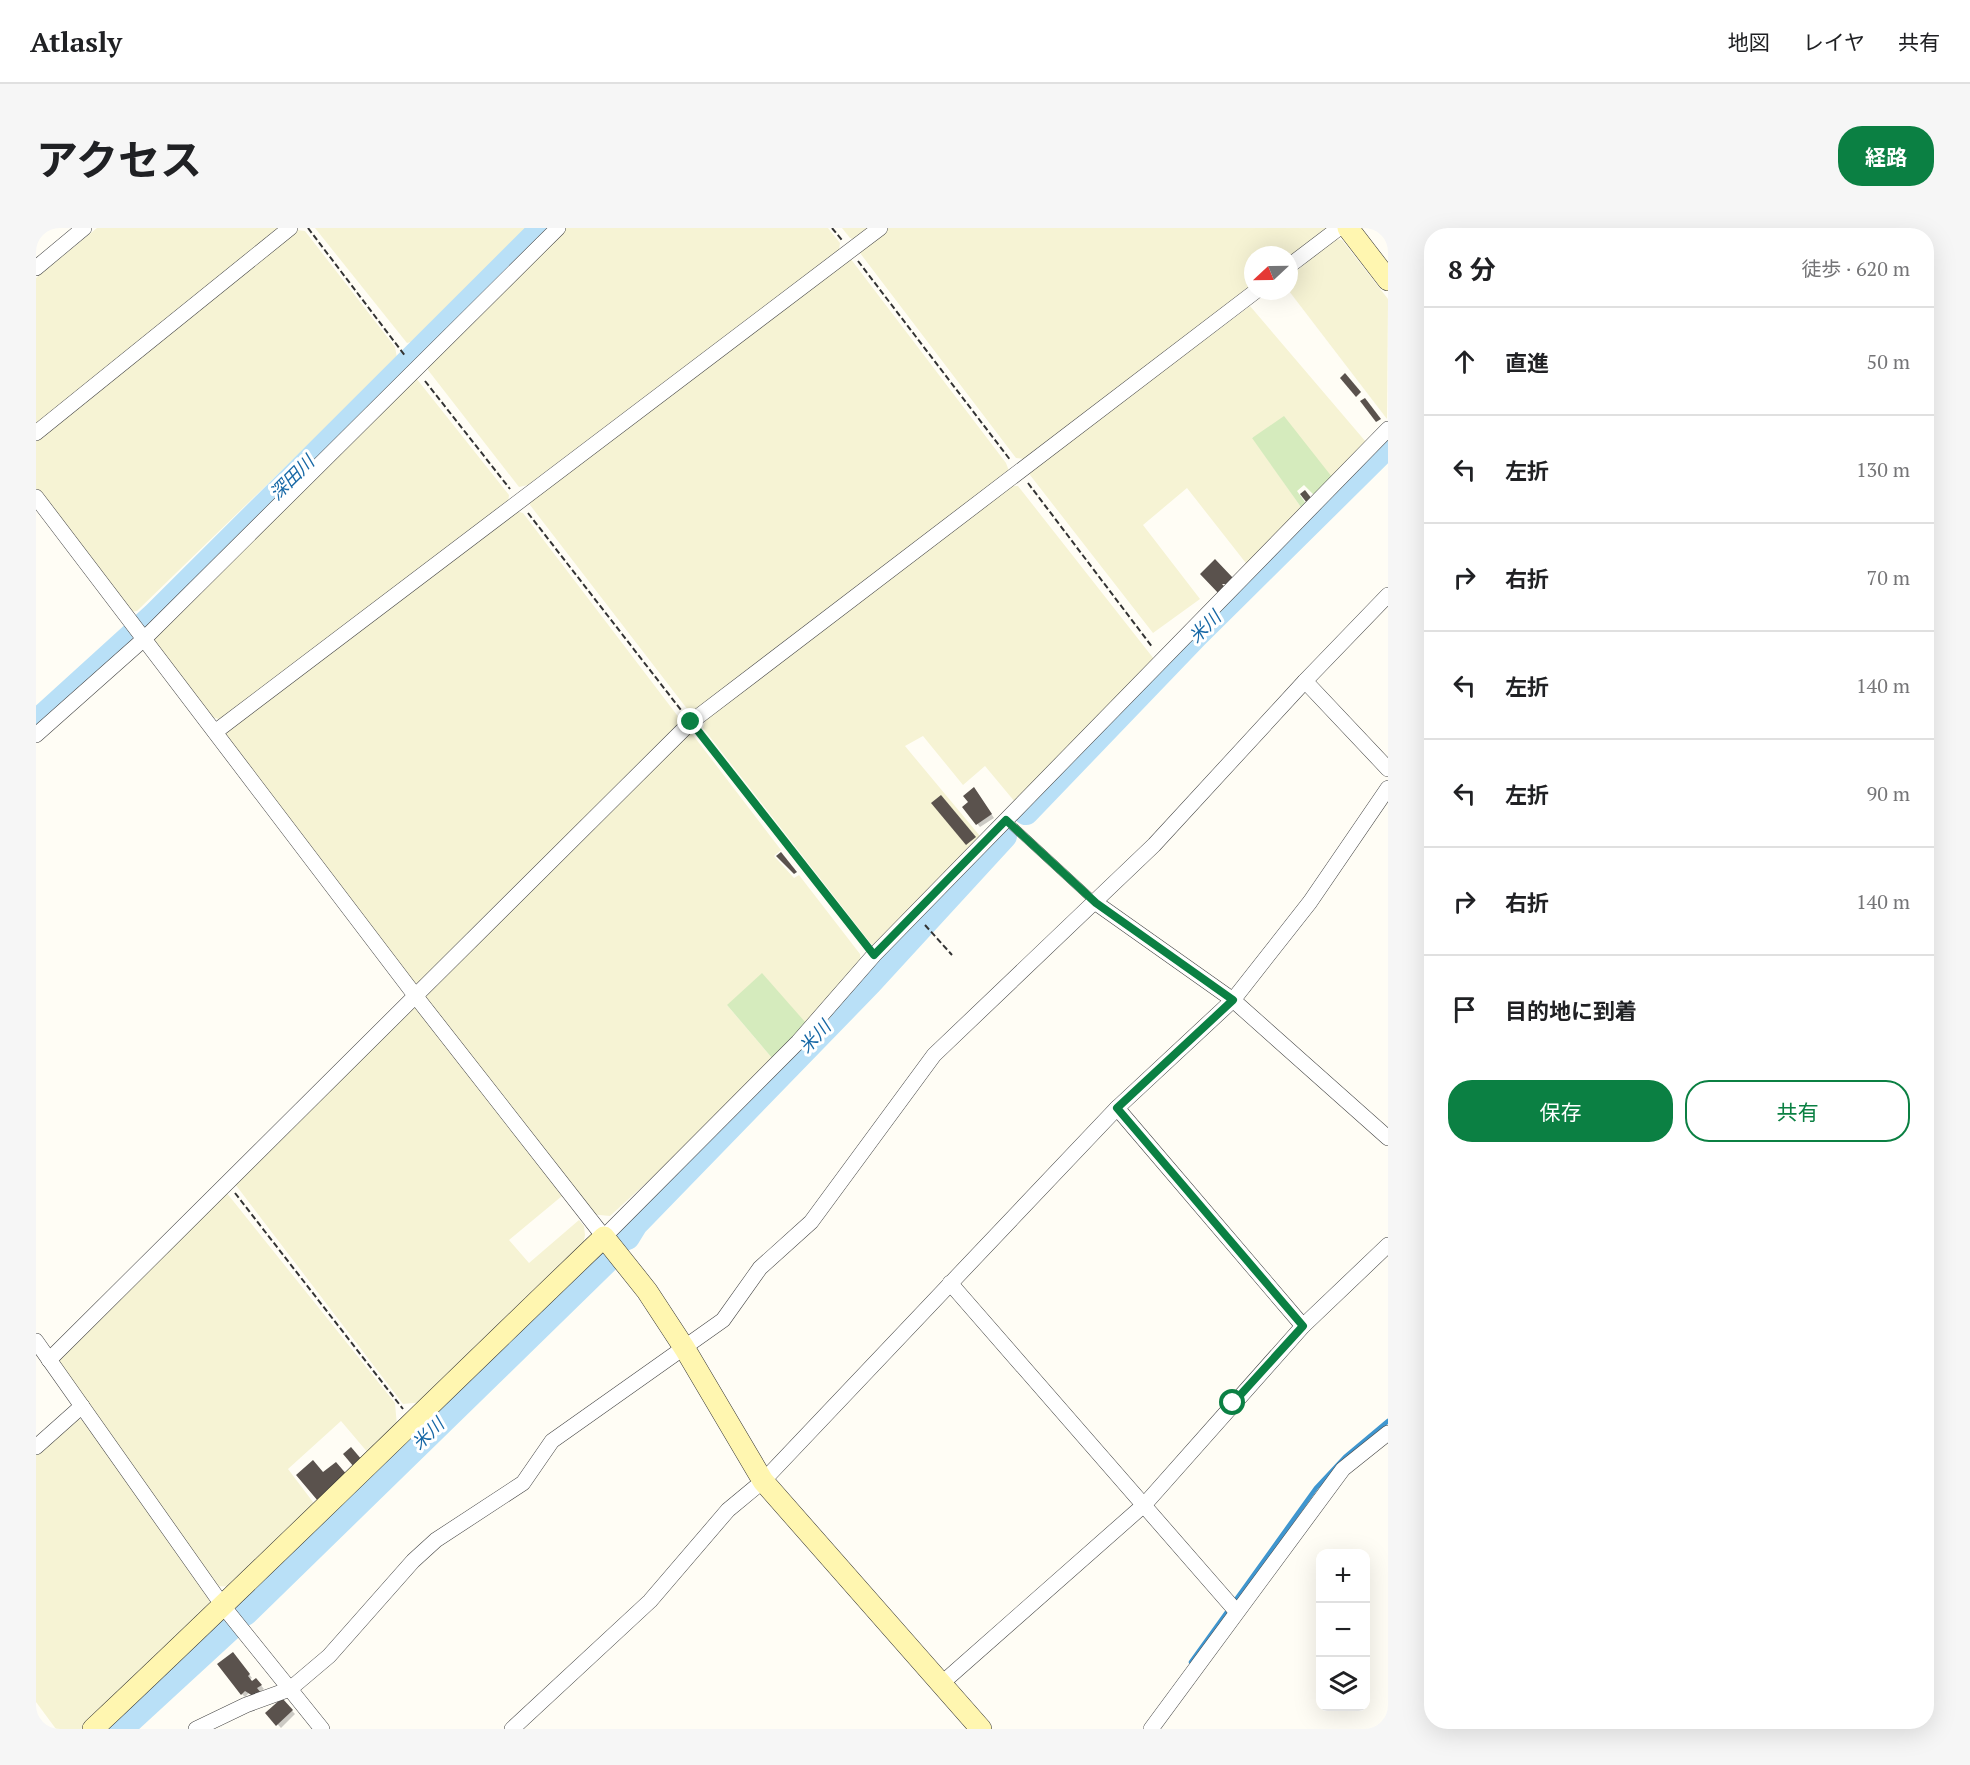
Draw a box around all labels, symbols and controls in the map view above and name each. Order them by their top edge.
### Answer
text: Atlasly [30,23,122,60]
text: 地図 [1728,28,1770,56]
text: レイヤ [1803,28,1865,56]
text: 共有 [1898,28,1940,56]
button: 経路 [1838,126,1934,186]
text: アクセス [36,131,202,187]
north arrow [1244,246,1298,300]
text: 8 分 [1448,252,1496,286]
text: 徒歩 · 620 m [1801,255,1910,282]
icon: ahead [1448,345,1481,378]
text: 直進 [1505,348,1549,377]
text: 50 m [1867,348,1910,375]
water label: 深田川 [264,448,320,505]
icon: left [1448,453,1481,486]
text: 左折 [1505,456,1549,485]
text: 130 m [1856,456,1910,483]
icon: right [1448,561,1481,594]
text: 右折 [1505,564,1549,593]
text: 70 m [1867,564,1910,591]
water label: 米川 [1183,604,1227,648]
icon: left [1448,669,1481,702]
text: 左折 [1505,672,1549,701]
text: 140 m [1856,672,1910,699]
route end [677,708,703,734]
icon: left [1448,777,1481,810]
text: 左折 [1505,780,1549,809]
text: 90 m [1867,780,1910,807]
icon: right [1448,885,1481,918]
text: 右折 [1505,888,1549,917]
text: 140 m [1856,888,1910,915]
icon: arrive [1448,993,1481,1026]
text: 目的地に到着 [1505,996,1637,1025]
water label: 米川 [793,1014,837,1058]
button: 保存 [1448,1080,1673,1142]
button: 共有 [1685,1080,1910,1142]
route start [1219,1389,1245,1415]
water label: 米川 [406,1411,450,1454]
map controls [1316,1549,1370,1711]
button: + [1316,1549,1370,1603]
button: − [1316,1603,1370,1657]
button: layers [1316,1657,1370,1711]

